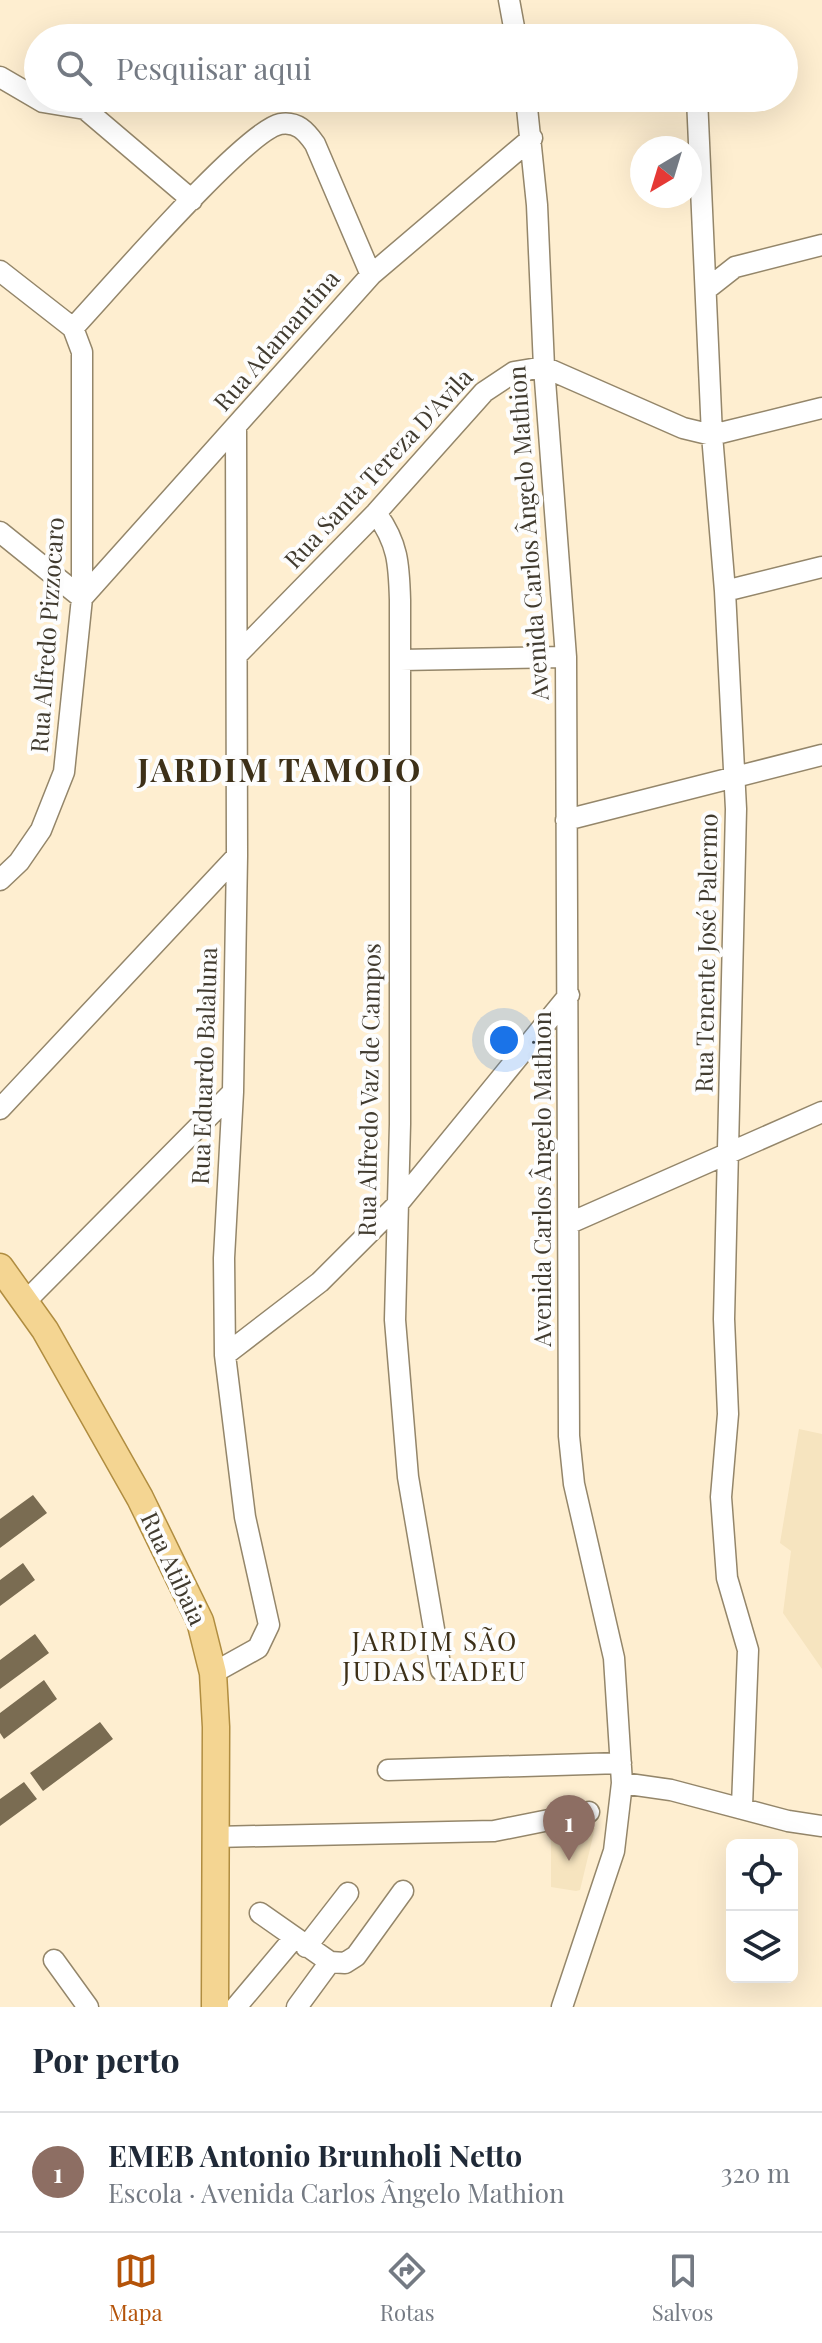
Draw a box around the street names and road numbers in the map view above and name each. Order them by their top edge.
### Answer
street label: Rua Adamantina [205,262,346,417]
street label: Rua Santa Tereza D'Avila [276,361,479,575]
street label: Avenida Carlos Ângelo Mathion [499,365,555,703]
street label: Rua Alfredo Pizzocaro [22,516,70,754]
street label: Rua Tenente José Palermo [687,813,723,1093]
street label: Rua Alfredo Vaz de Campos [349,943,387,1237]
street label: Rua Eduardo Balaluna [183,947,223,1185]
street label: Avenida Carlos Ângelo Mathion [525,1011,557,1348]
street label: Rua Atibaia [135,1506,215,1630]

